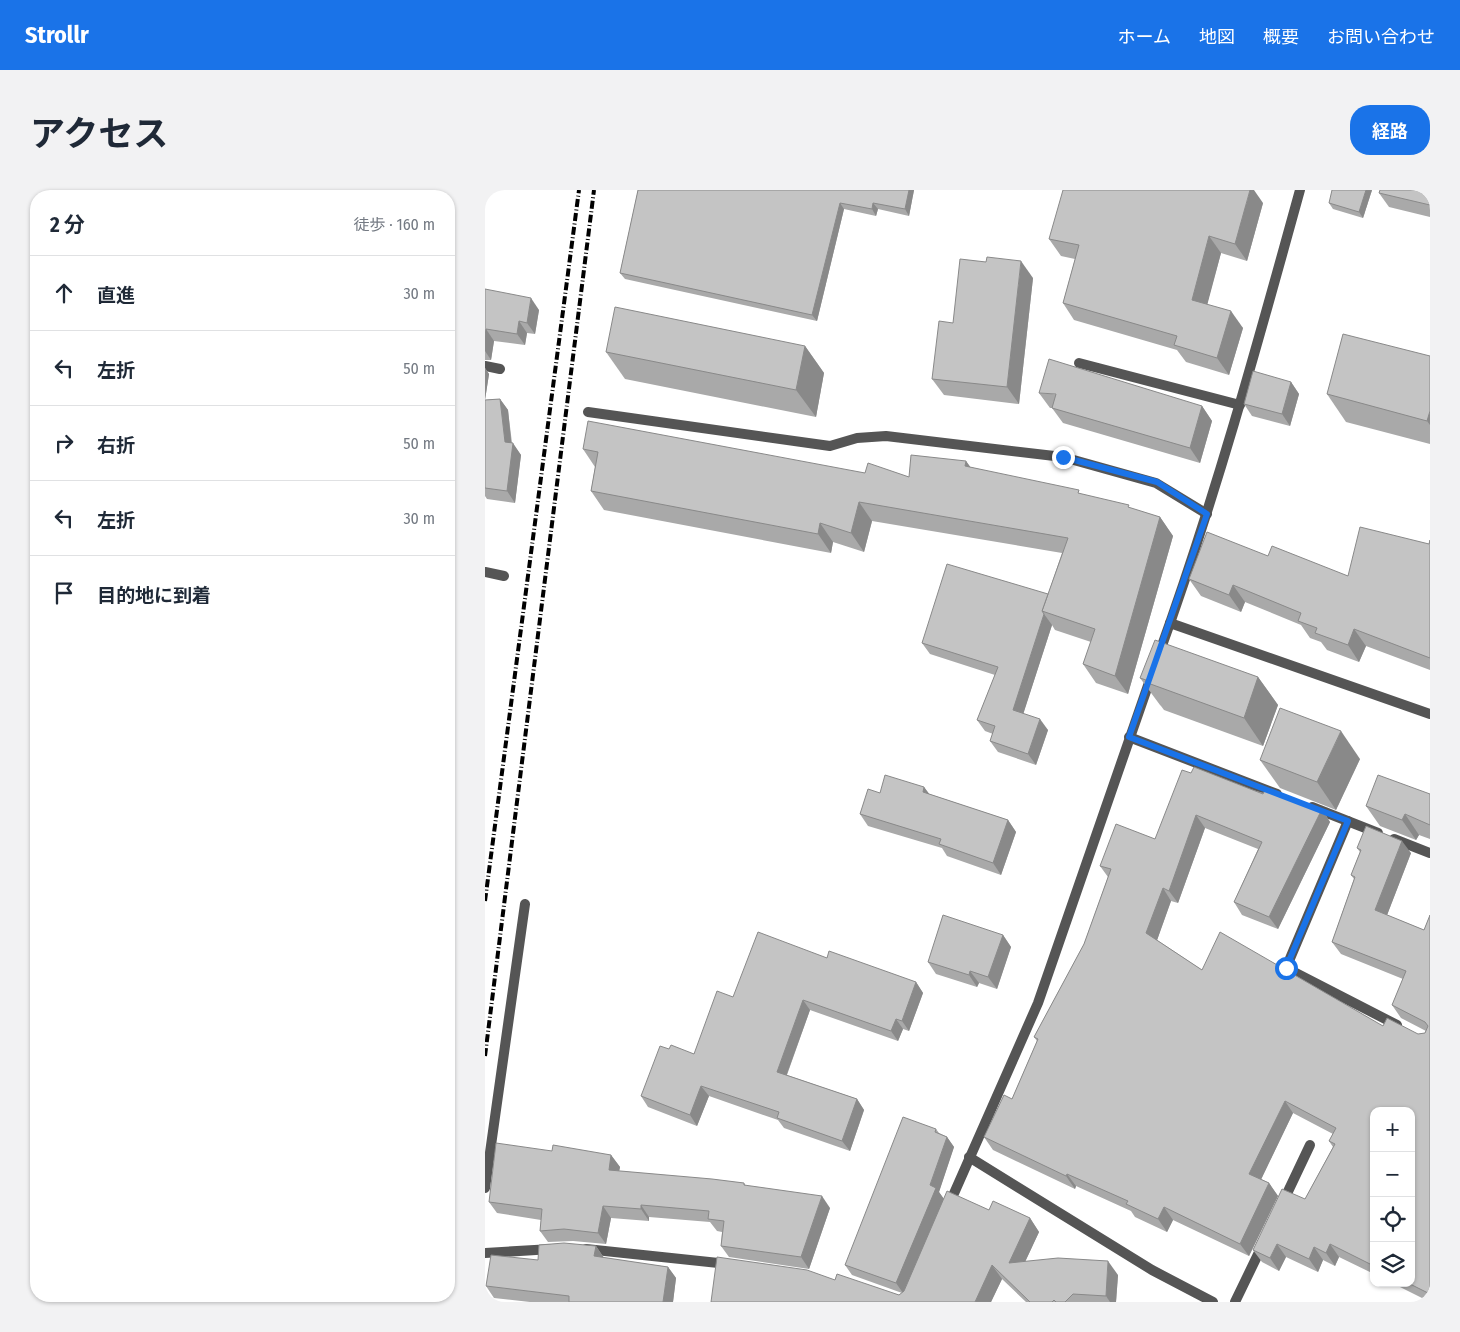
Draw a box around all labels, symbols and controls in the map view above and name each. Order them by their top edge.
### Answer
text: Strollr [25,21,89,49]
text: ホーム [1118,26,1171,48]
text: 地図 [1199,26,1235,48]
text: 概要 [1263,26,1299,48]
text: お問い合わせ [1327,26,1435,48]
button: 経路 [1350,105,1430,155]
text: アクセス [30,113,168,155]
text: 2 分 [50,212,85,238]
text: 徒歩 · 160 m [354,215,435,234]
icon: ahead [50,279,78,307]
text: 直進 [97,284,135,307]
text: 30 m [403,284,435,303]
icon: left [50,354,78,382]
text: 左折 [97,359,135,382]
text: 50 m [403,359,435,378]
icon: right [50,429,78,457]
text: 右折 [97,434,135,457]
text: 50 m [403,434,435,453]
route end [1052,446,1075,469]
icon: left [50,504,78,532]
text: 左折 [97,509,135,532]
text: 30 m [403,509,435,528]
icon: arrive [50,579,78,607]
text: 目的地に到着 [97,584,211,607]
route start [1275,957,1298,980]
map controls [1370,1107,1415,1287]
button: + [1370,1107,1415,1152]
button: − [1370,1152,1415,1197]
button: locate [1370,1197,1415,1242]
button: layers [1370,1242,1415,1287]

